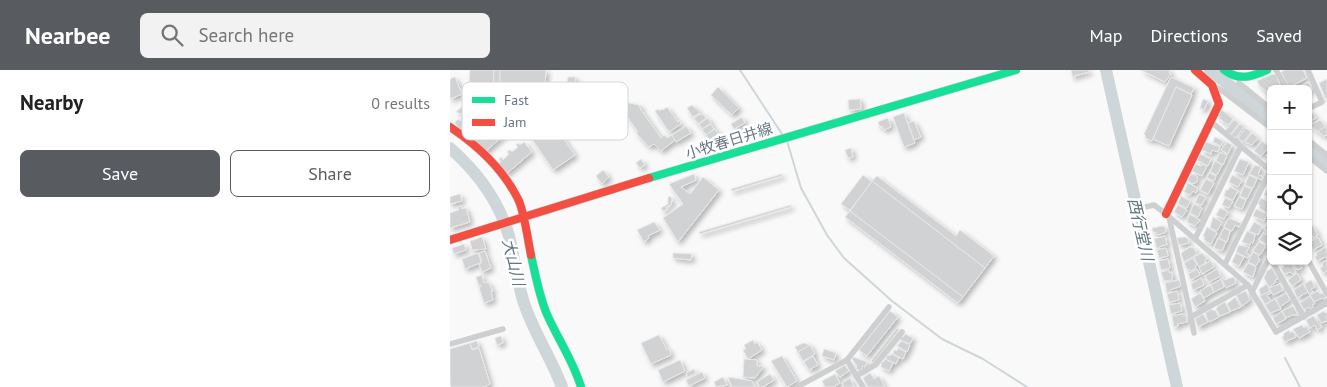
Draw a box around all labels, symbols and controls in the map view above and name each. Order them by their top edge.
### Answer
search box [140,13,490,58]
text: Nearbee [25,20,110,51]
icon: search [158,21,186,49]
text: Search here [198,23,294,47]
text: Map [1090,24,1122,47]
text: Directions [1150,24,1228,47]
text: Saved [1256,24,1302,47]
legend [462,82,628,140]
map controls [1267,85,1312,265]
button: + [1267,85,1312,130]
text: Nearby [20,89,83,116]
text: Fast [504,91,529,109]
text: 0 results [371,93,430,113]
text: Jam [503,113,526,131]
street label: 小牧春日井線 [683,118,775,163]
button: − [1267,130,1312,175]
button: Save [20,150,220,197]
button: Share [230,150,430,197]
button: locate [1267,175,1312,220]
water label: 西行堂川 [1124,196,1158,264]
button: layers [1267,220,1312,265]
water label: 大山川 [498,236,530,290]

